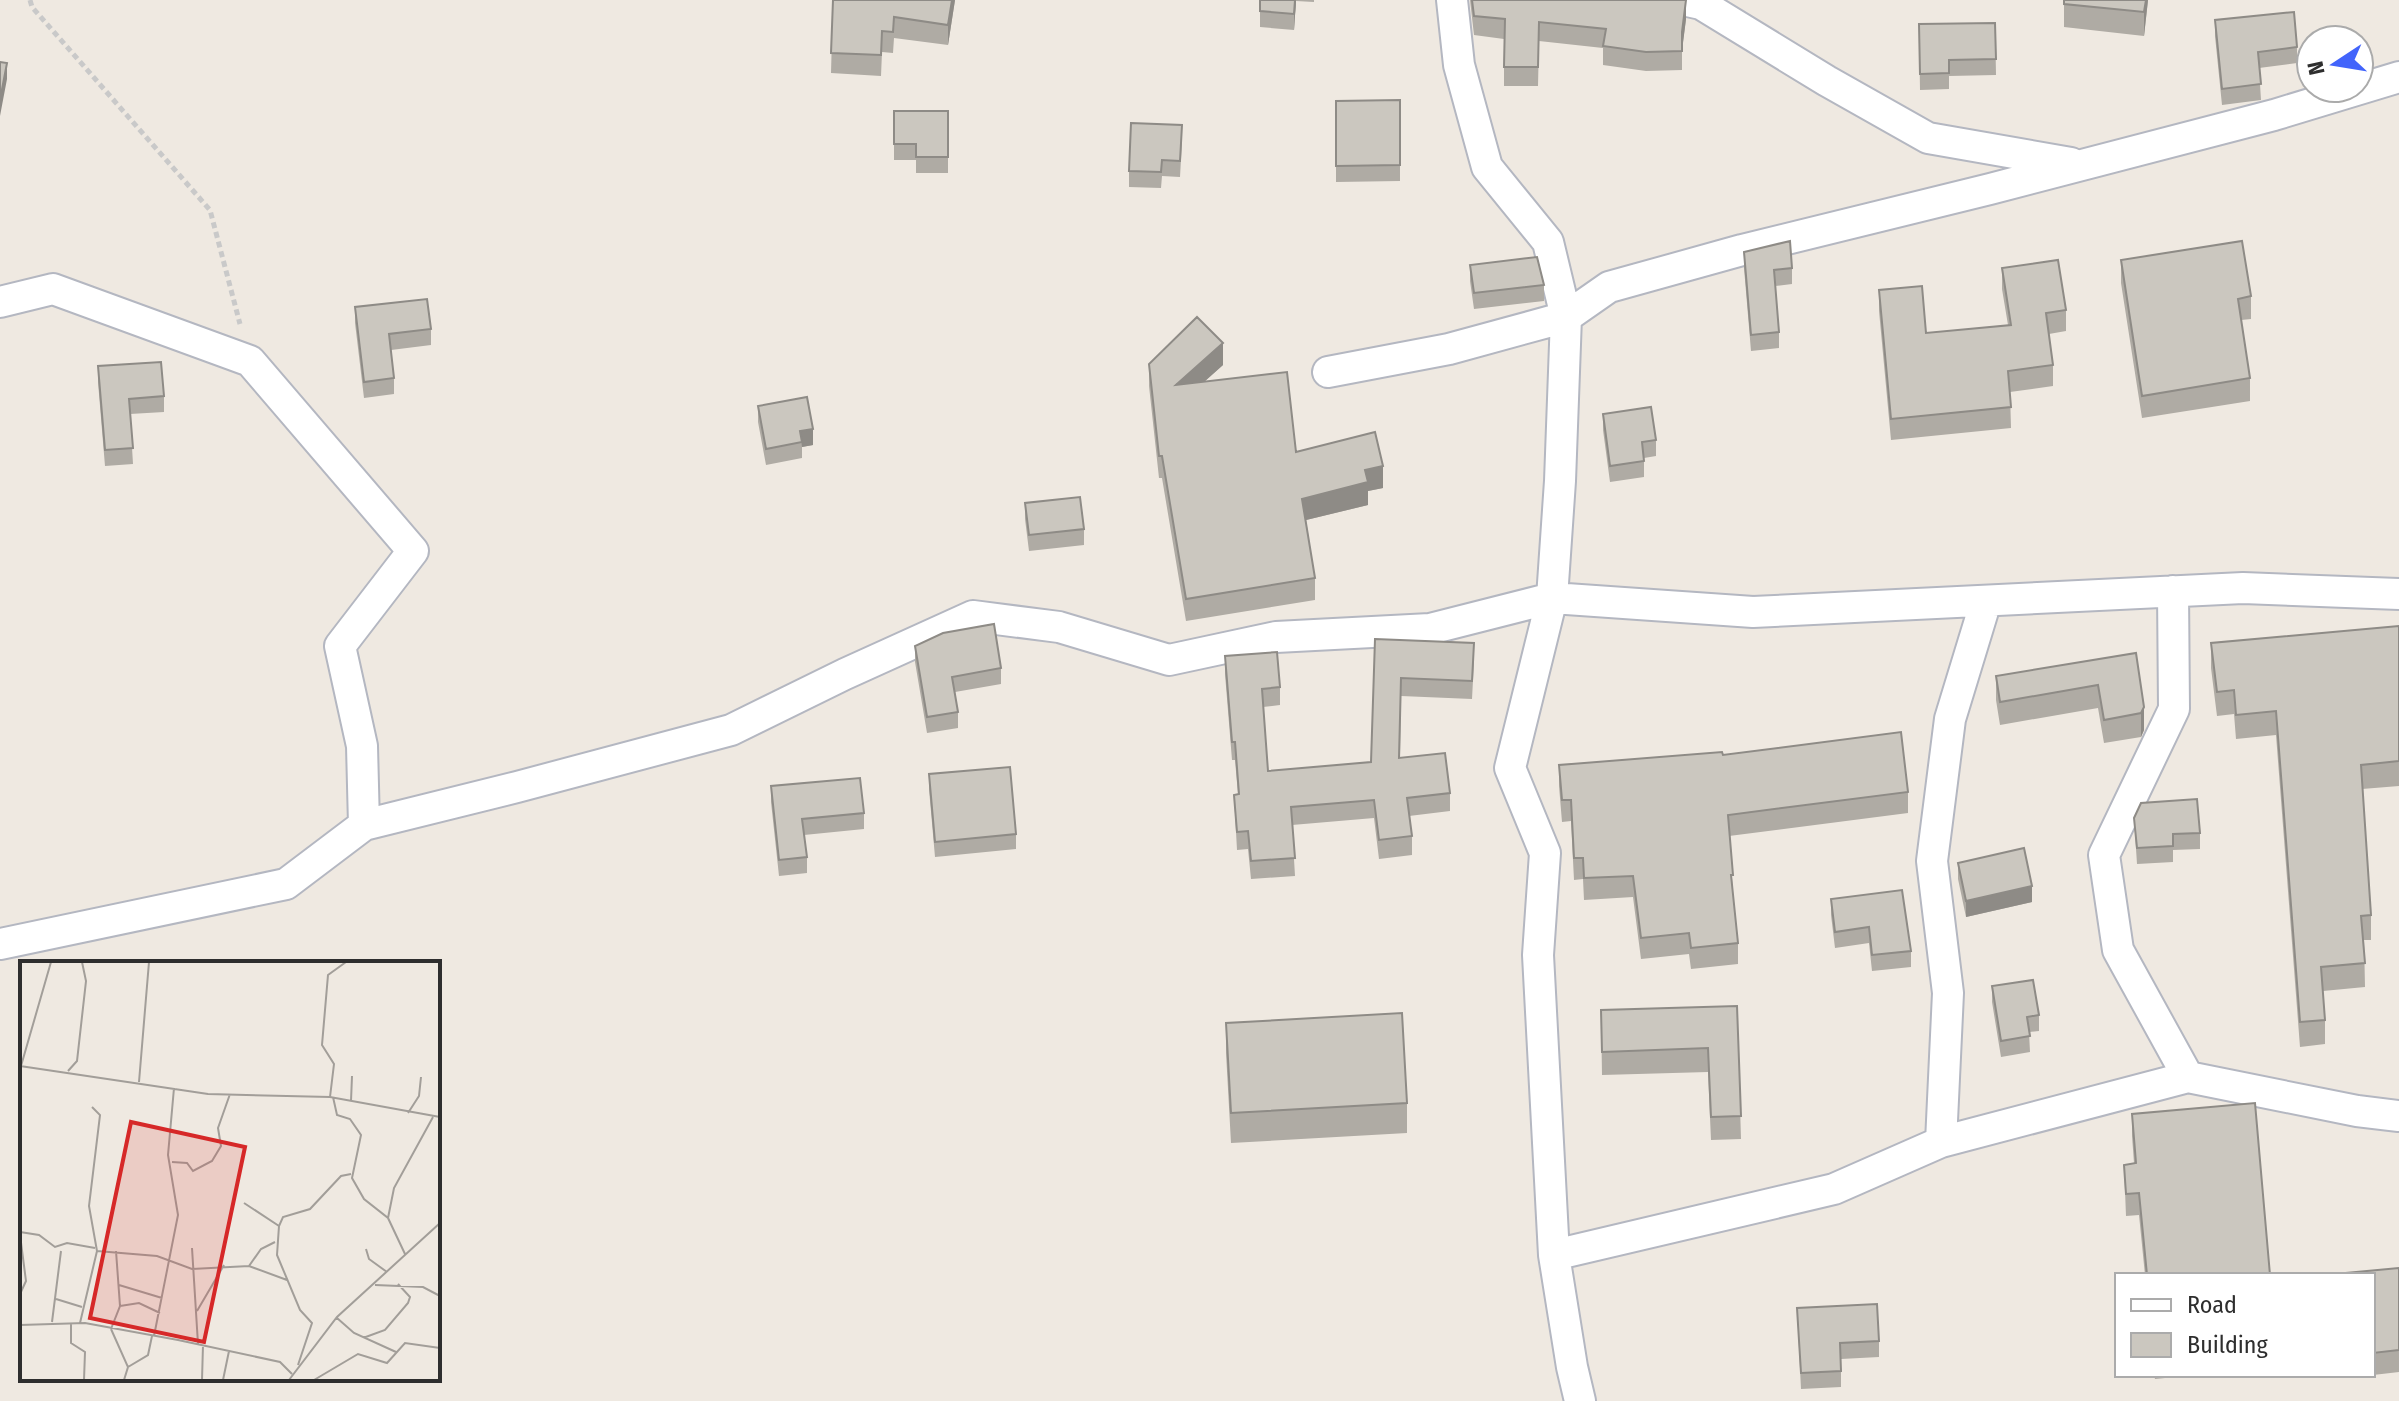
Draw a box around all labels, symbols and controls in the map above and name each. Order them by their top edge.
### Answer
north arrow [2295,24,2375,104]
text: N [2301,59,2331,77]
inset map [20,961,440,1381]
legend [2115,1273,2375,1377]
text: Road [2187,1291,2237,1319]
text: Building [2187,1331,2269,1359]

